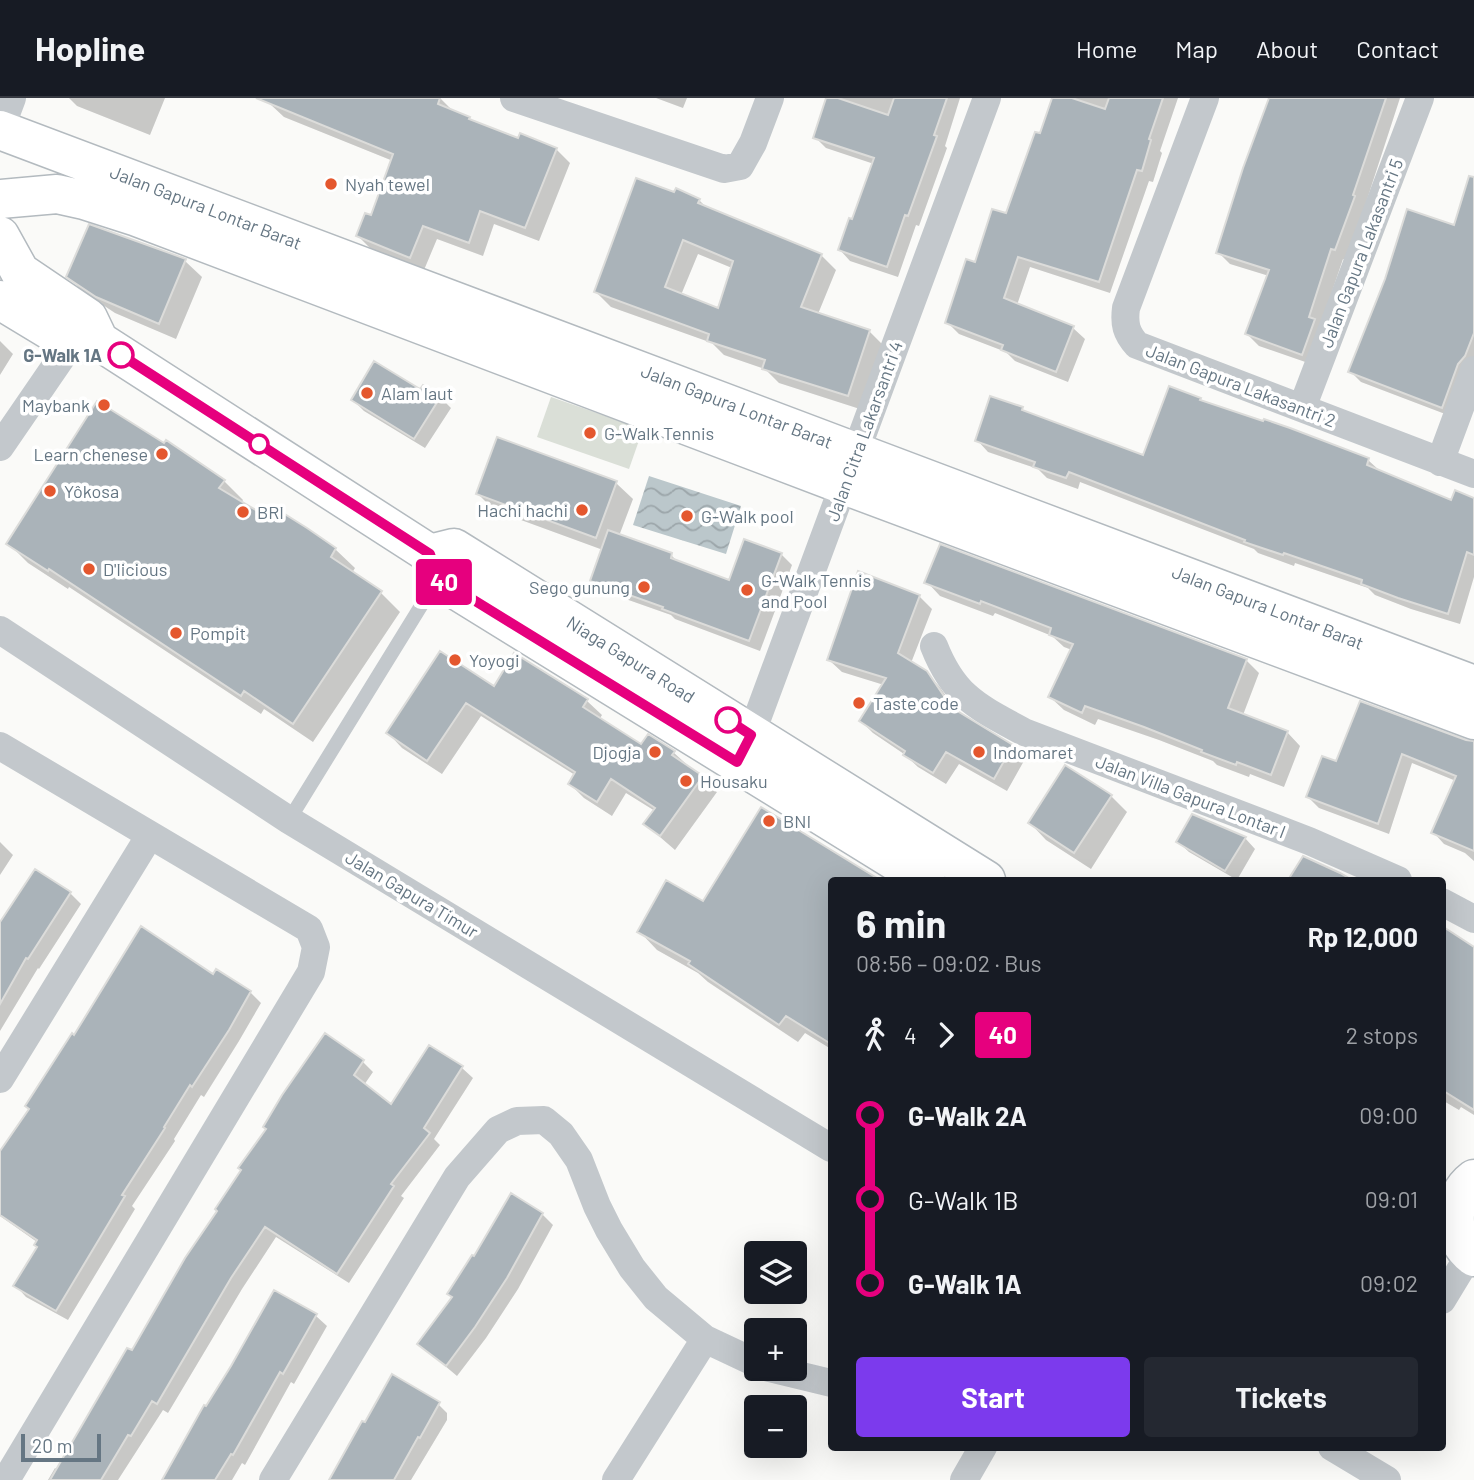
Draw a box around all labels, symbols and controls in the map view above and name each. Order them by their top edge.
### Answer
text: Hopline [35,28,145,68]
text: Home [1076,34,1137,63]
text: Map [1175,34,1218,63]
text: About [1256,34,1318,63]
text: Contact [1356,34,1439,63]
street label: Jalan Gapura Lakasantri 5 [1315,155,1407,351]
street label: Jalan Gapura Lontar Barat [107,160,305,254]
place label: Nyah tewel [345,173,430,195]
marker: Nyah tewel [323,176,339,192]
street label: Jalan Citra Lakarsantri 4 [821,338,907,524]
street label: Jalan Gapura Lakasantri 2 [1143,339,1339,431]
marker: G-Walk 1A [108,342,134,368]
place label: G-Walk 1A [23,344,102,366]
street label: Jalan Gapura Lontar Barat [638,359,836,453]
place label: Alam laut [381,382,453,404]
marker: Alam laut [359,385,375,401]
place label: Maybank [22,394,90,416]
marker: Maybank [96,397,112,413]
place label: G-Walk Tennis [604,422,714,444]
marker: G-Walk Tennis [582,425,598,441]
unlabelled marker [249,434,269,454]
place label: Learn chenese [33,443,148,465]
marker: Learn chenese [154,446,170,462]
place label: Yôkosa [64,480,119,502]
marker: Yôkosa [42,483,58,499]
place label: Hachi hachi [477,499,568,521]
place label: BRI [257,501,284,523]
marker: Hachi hachi [574,502,590,518]
marker: BRI [235,504,251,520]
place label: G-Walk pool [701,505,794,527]
marker: G-Walk pool [679,508,695,524]
place label: D'licious [103,558,167,580]
line badge: 40 [412,559,476,605]
street label: Jalan Gapura Lontar Barat [1169,560,1367,654]
marker: D'licious [81,561,97,577]
text: 40 [430,567,458,596]
place label: G-Walk Tennis and Pool [761,569,871,612]
place label: Sego gunung [529,576,630,598]
marker: Sego gunung [636,579,652,595]
marker: G-Walk Tennis and Pool [739,582,755,598]
street label: Niaga Gapura Road [563,611,699,707]
place label: Pompit [190,622,246,644]
marker: Pompit [168,625,184,641]
place label: Yoyogi [469,649,520,671]
marker: Yoyogi [447,652,463,668]
place label: Taste code [873,692,959,714]
marker: Taste code [851,695,867,711]
unlabelled marker [715,707,741,733]
place label: Djogja [592,741,641,763]
place label: Indomaret [993,741,1073,763]
marker: Djogja [647,744,663,760]
marker: Indomaret [971,744,987,760]
street label: Jalan Villa Gapura Lontar I [1093,750,1289,842]
place label: Housaku [700,770,768,792]
marker: Housaku [678,773,694,789]
place label: BNI [783,810,811,832]
marker: BNI [761,813,777,829]
street label: Jalan Gapura Timur [342,846,483,943]
text: 6 min [856,900,946,946]
text: Rp 12,000 [1308,921,1418,952]
text: 08:56 – 09:02 · Bus [856,949,1042,977]
icon: walk [856,1016,894,1054]
icon: forward [927,1016,965,1054]
text: 40 [989,1020,1017,1049]
text: 4 [904,1021,917,1049]
text: 2 stops [1346,1021,1418,1049]
text: G-Walk 2A [908,1100,1027,1131]
text: 09:00 [1359,1101,1418,1129]
text: G-Walk 1B [908,1184,1019,1215]
text: 09:01 [1365,1185,1418,1213]
map controls [744,1241,807,1458]
button: layers [744,1241,807,1304]
text: G-Walk 1A [908,1268,1022,1299]
text: 09:02 [1360,1269,1418,1297]
button: + [744,1318,807,1381]
button: Start [856,1357,1130,1437]
button: Tickets [1144,1357,1418,1437]
button: − [744,1395,807,1458]
scale bar [21,1431,102,1463]
text: 20 m [32,1434,72,1457]

